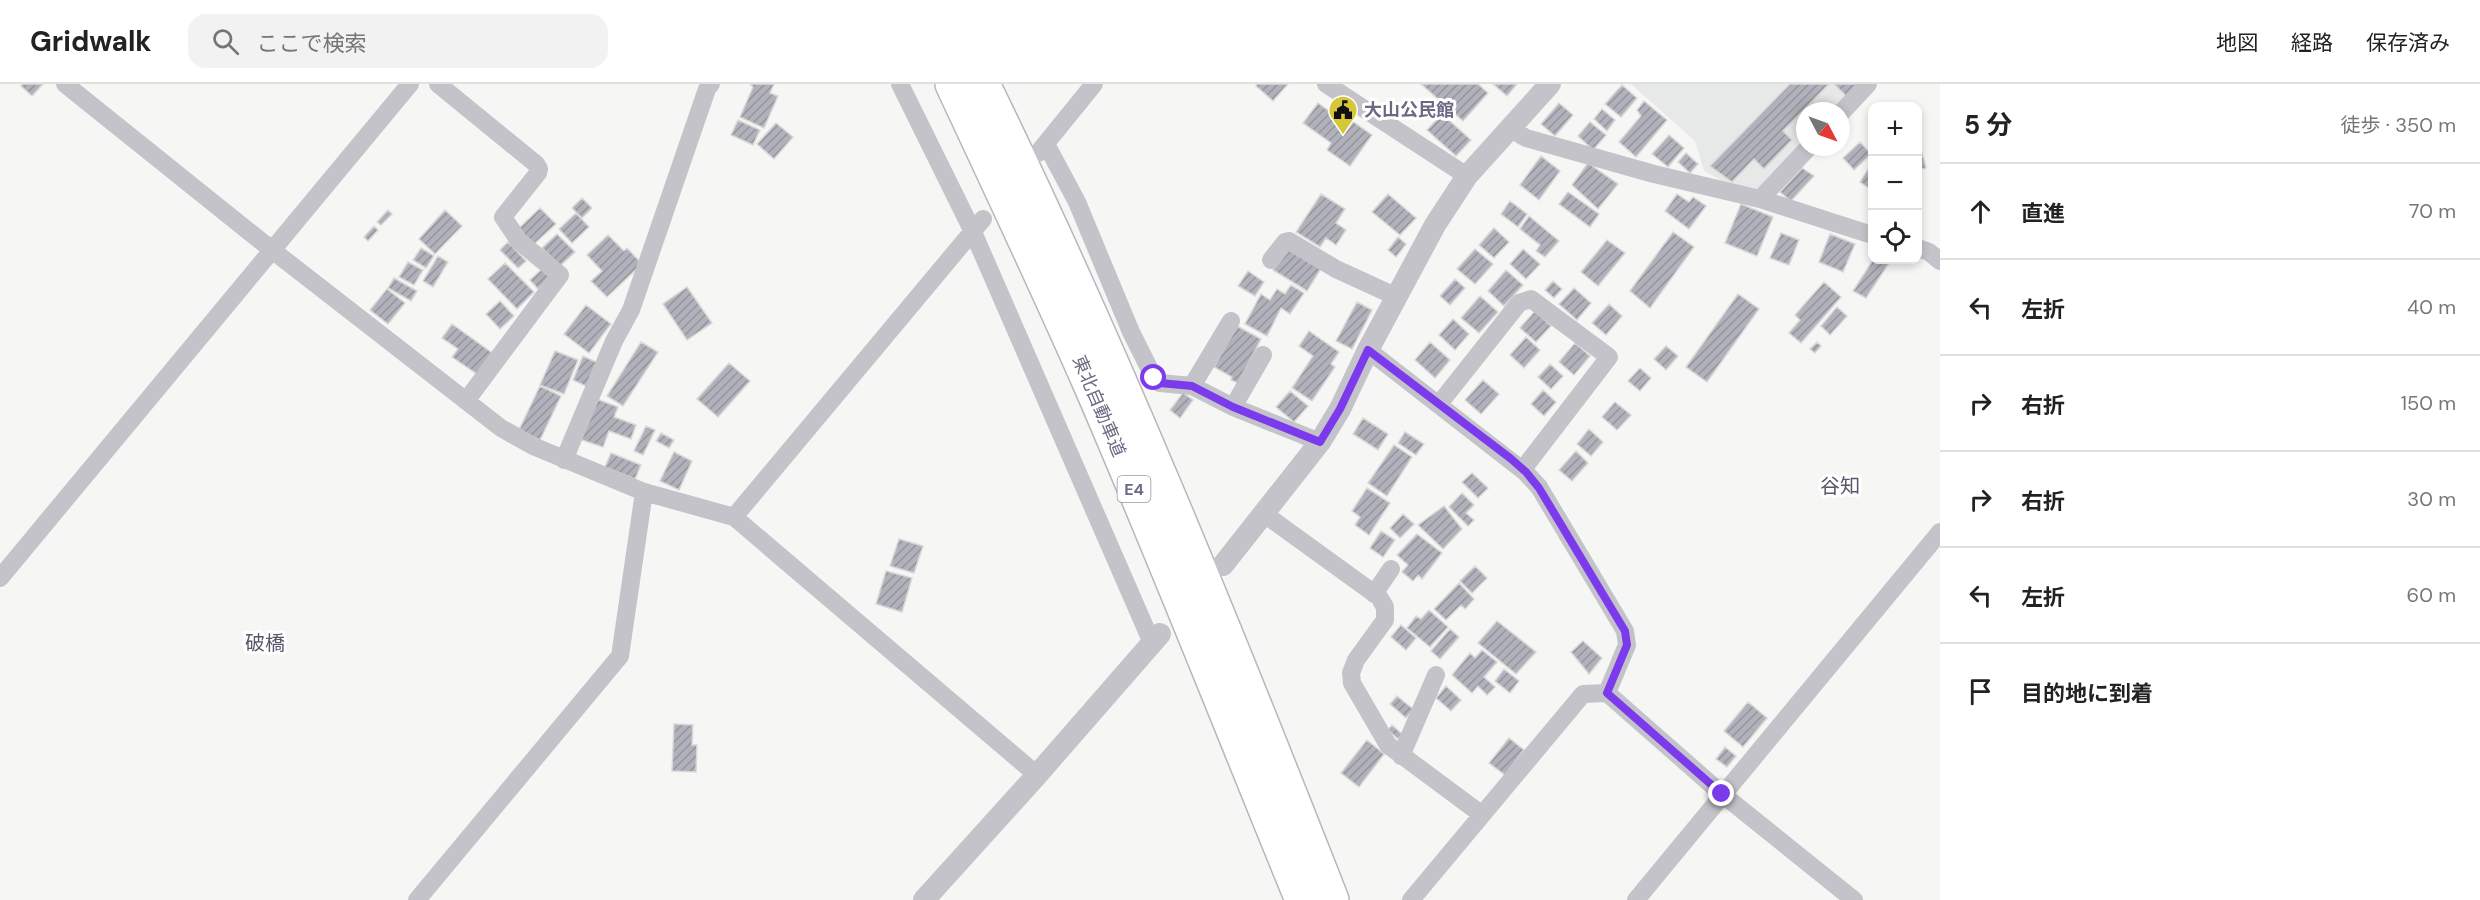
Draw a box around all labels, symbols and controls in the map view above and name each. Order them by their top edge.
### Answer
search box [188,14,608,68]
text: Gridwalk [30,23,152,60]
icon: search [209,25,242,58]
text: ここで検索 [257,29,367,58]
text: 地図 [2216,29,2258,57]
text: 経路 [2291,29,2333,57]
text: 保存済み [2366,29,2450,57]
public building icon: 大山公民館 [1327,94,1359,136]
place label: 大山公民館 [1364,98,1454,122]
north arrow [1796,102,1850,156]
map controls [1868,102,1922,264]
button: + [1868,102,1922,156]
text: 5 分 [1964,108,2012,142]
text: 徒歩 · 350 m [2341,112,2456,138]
button: − [1868,156,1922,210]
icon: ahead [1964,195,1997,228]
text: 70 m [2409,198,2456,224]
text: 直進 [2021,199,2065,228]
button: locate [1868,210,1922,264]
icon: left [1964,291,1997,324]
text: 40 m [2407,294,2456,320]
text: 左折 [2021,295,2065,324]
street label: 東北自動車道 [1067,352,1131,460]
route start [1140,364,1166,390]
icon: right [1964,387,1997,420]
text: 150 m [2401,390,2456,416]
text: 右折 [2021,391,2065,420]
district label: 谷知 [1820,473,1860,499]
road number: E4 [1118,476,1150,502]
icon: right [1964,483,1997,516]
text: 30 m [2407,486,2456,512]
text: 右折 [2021,487,2065,516]
icon: left [1964,579,1997,612]
text: 60 m [2407,582,2456,608]
text: 左折 [2021,583,2065,612]
district label: 破橋 [245,630,285,656]
icon: arrive [1964,675,1997,708]
text: 目的地に到着 [2021,679,2153,708]
route end [1708,780,1734,806]

